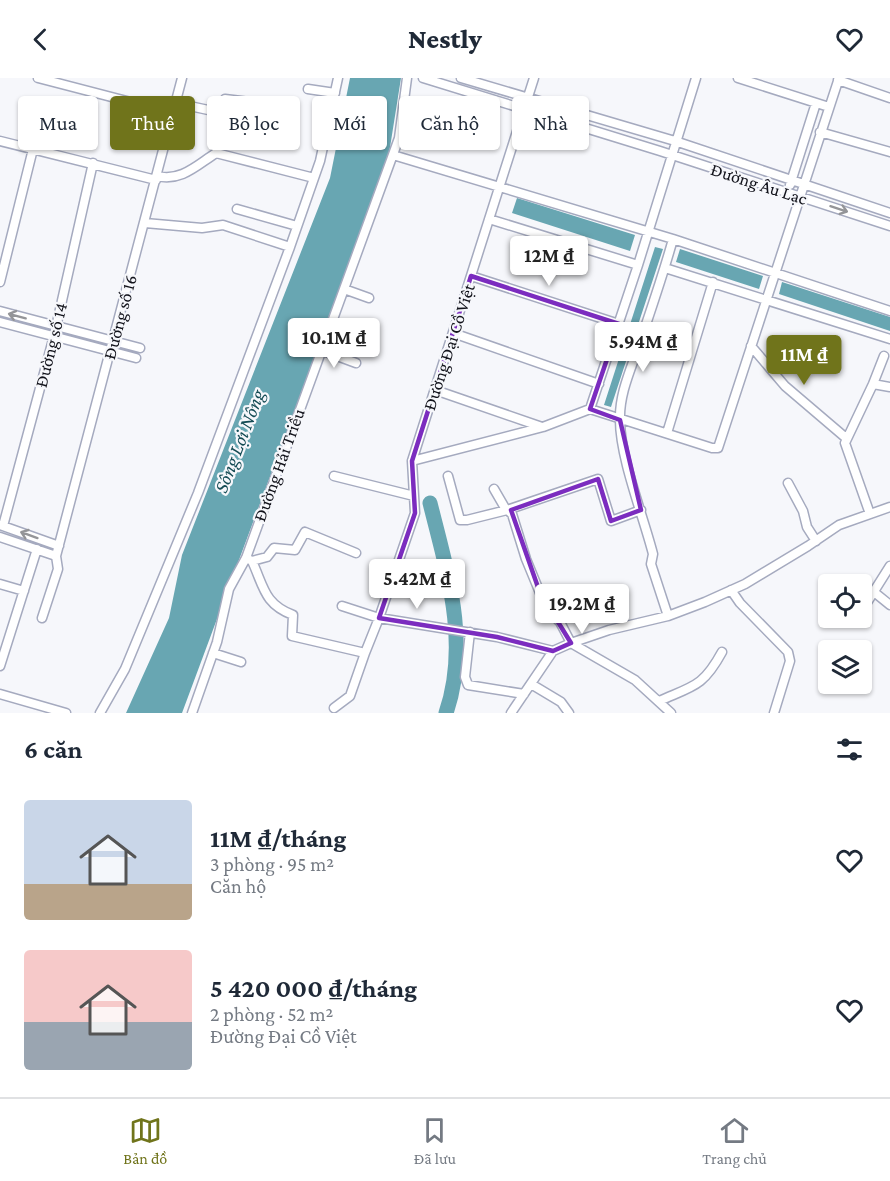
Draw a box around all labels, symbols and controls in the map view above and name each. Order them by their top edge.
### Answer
icon: back [24,23,57,56]
icon: heart [833,23,866,56]
text: Nestly [408,24,482,54]
chip: Mua [18,96,98,150]
chip: Thuê [110,96,195,150]
chip: Bộ lọc [207,96,300,150]
chip: Mới [312,96,387,150]
chip: Căn hộ [399,96,500,150]
chip: Nhà [512,96,589,150]
street label: Đường Âu Lạc [708,159,810,209]
one-way arrow [829,204,848,215]
pin: 12M ₫ [507,236,591,287]
text: 12M ₫ [524,244,574,266]
street label: Đường số 16 [99,273,141,361]
street label: Đường Đại Cồ Việt [419,280,479,413]
street label: Đường số 14 [31,300,71,390]
one-way arrow [8,309,27,321]
pin: 10.1M ₫ [279,318,389,369]
pin: 5.94M ₫ [588,322,698,373]
text: 10.1M ₫ [302,326,366,348]
text: 5.94M ₫ [609,330,677,352]
pin: 11M ₫ [762,335,846,386]
text: 11M ₫ [780,343,828,365]
water label: Sông Lợi Nông [209,385,270,496]
street label: Đường Hải Triều [249,405,309,524]
one-way arrow [20,529,39,540]
pin: 5.42M ₫ [362,559,472,610]
text: 5.42M ₫ [383,567,451,589]
map controls [818,574,872,694]
button: locate [818,574,872,628]
pin: 19.2M ₫ [527,584,637,635]
text: 19.2M ₫ [549,592,615,614]
button: layers [818,640,872,694]
icon: filters [833,733,866,766]
text: 6 căn [24,735,82,764]
icon: home [72,824,144,896]
text: 11M ₫/tháng [210,824,346,853]
icon: heart [833,844,866,877]
text: 3 phòng · 95 m² [210,853,334,875]
text: Căn hộ [210,875,266,897]
icon: home [72,974,144,1046]
text: 5 420 000 ₫/tháng [210,974,417,1003]
icon: heart [833,994,866,1027]
text: 2 phòng · 52 m² [210,1003,333,1025]
text: Đường Đại Cồ Việt [210,1025,357,1047]
tab: Bản đồ [123,1114,167,1167]
tab: Đã lưu [414,1114,456,1167]
tab: Trang chủ [702,1114,767,1167]

